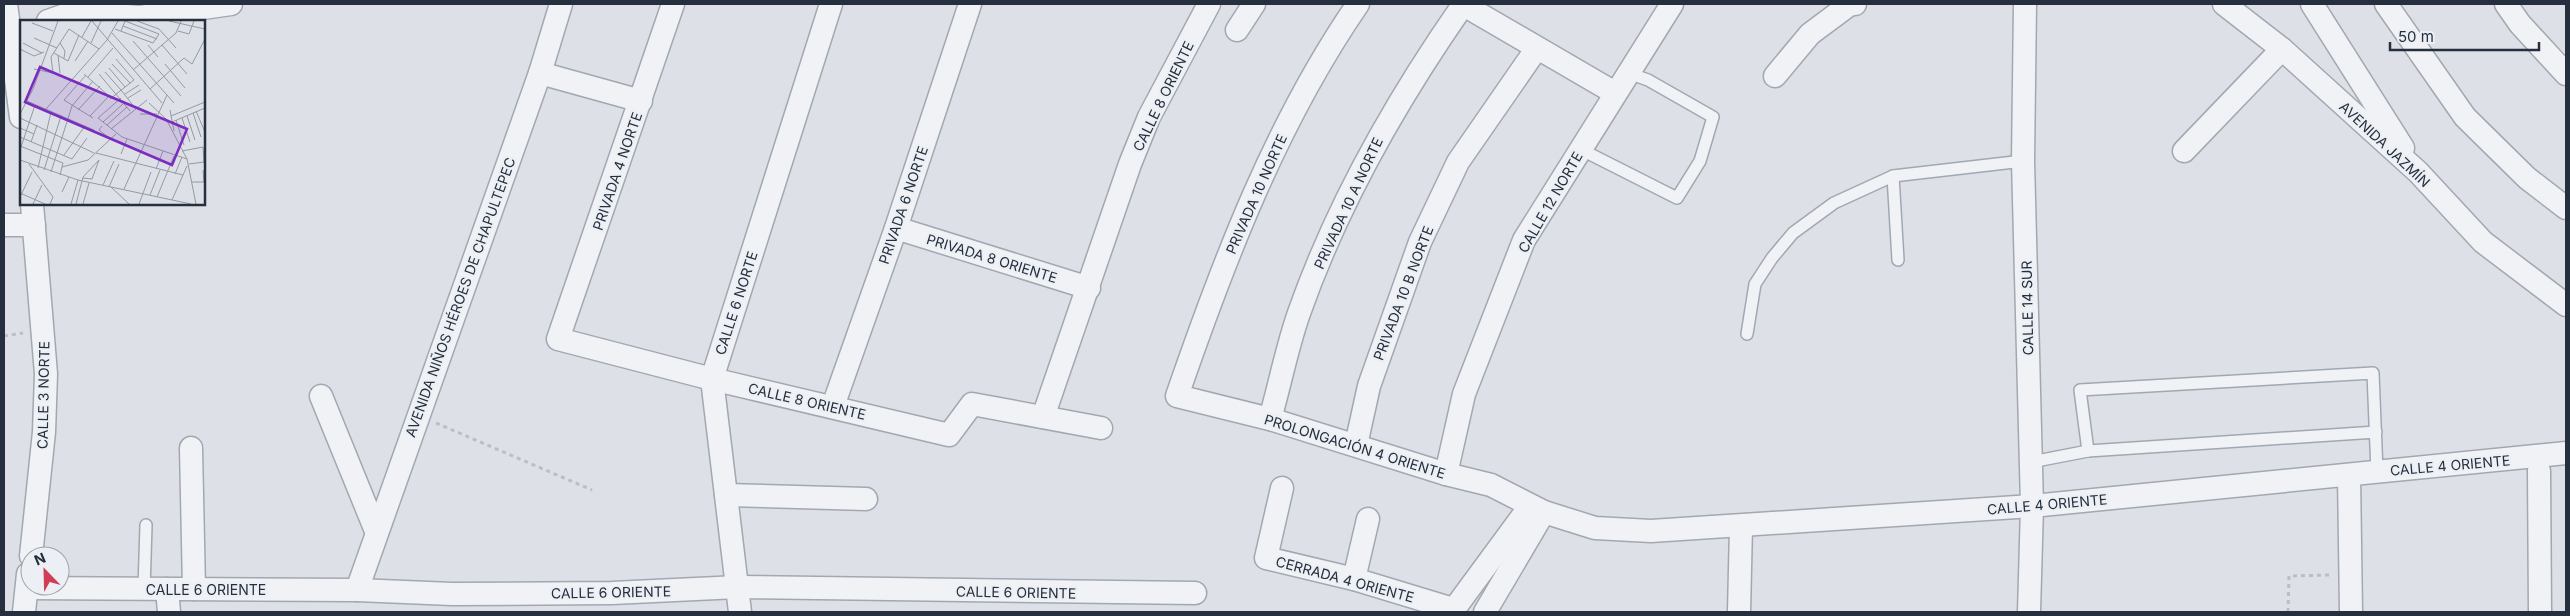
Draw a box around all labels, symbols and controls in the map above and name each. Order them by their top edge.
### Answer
inset map [20,20,205,205]
scale bar [2390,20,2539,52]
text: 50 m [2398,27,2434,46]
street label: CALLE 8 ORIENTE [1129,38,1197,154]
street label: AVENIDA JAZMÍN [2336,98,2434,190]
street label: PRIVADA 4 NORTE [589,110,645,232]
street label: PRIVADA 10 NORTE [1222,131,1290,257]
street label: PRIVADA 10 A NORTE [1310,135,1386,271]
street label: PRIVADA 6 NORTE [875,144,931,266]
street label: CALLE 12 NORTE [1514,149,1586,255]
street label: AVENIDA NIÑOS HÉROES DE CHAPULTEPEC [401,155,519,439]
street label: PRIVADA 10 B NORTE [1370,223,1436,363]
street label: PRIVADA 8 ORIENTE [925,230,1059,286]
street label: CALLE 6 NORTE [711,249,761,357]
street label: CALLE 14 SUR [2018,260,2036,356]
street label: CALLE 3 NORTE [34,341,52,449]
street label: CALLE 8 ORIENTE [746,379,868,423]
street label: PROLONGACIÓN 4 ORIENTE [1262,410,1448,482]
street label: CALLE 4 ORIENTE [2389,451,2511,479]
street label: CALLE 4 ORIENTE [1986,490,2108,518]
north arrow [20,546,70,596]
text: N [31,549,48,568]
street label: CERRADA 4 ORIENTE [1274,552,1416,606]
street label: CALLE 6 ORIENTE [146,581,266,598]
street label: CALLE 6 ORIENTE [551,582,671,602]
street label: CALLE 6 ORIENTE [956,582,1076,602]

